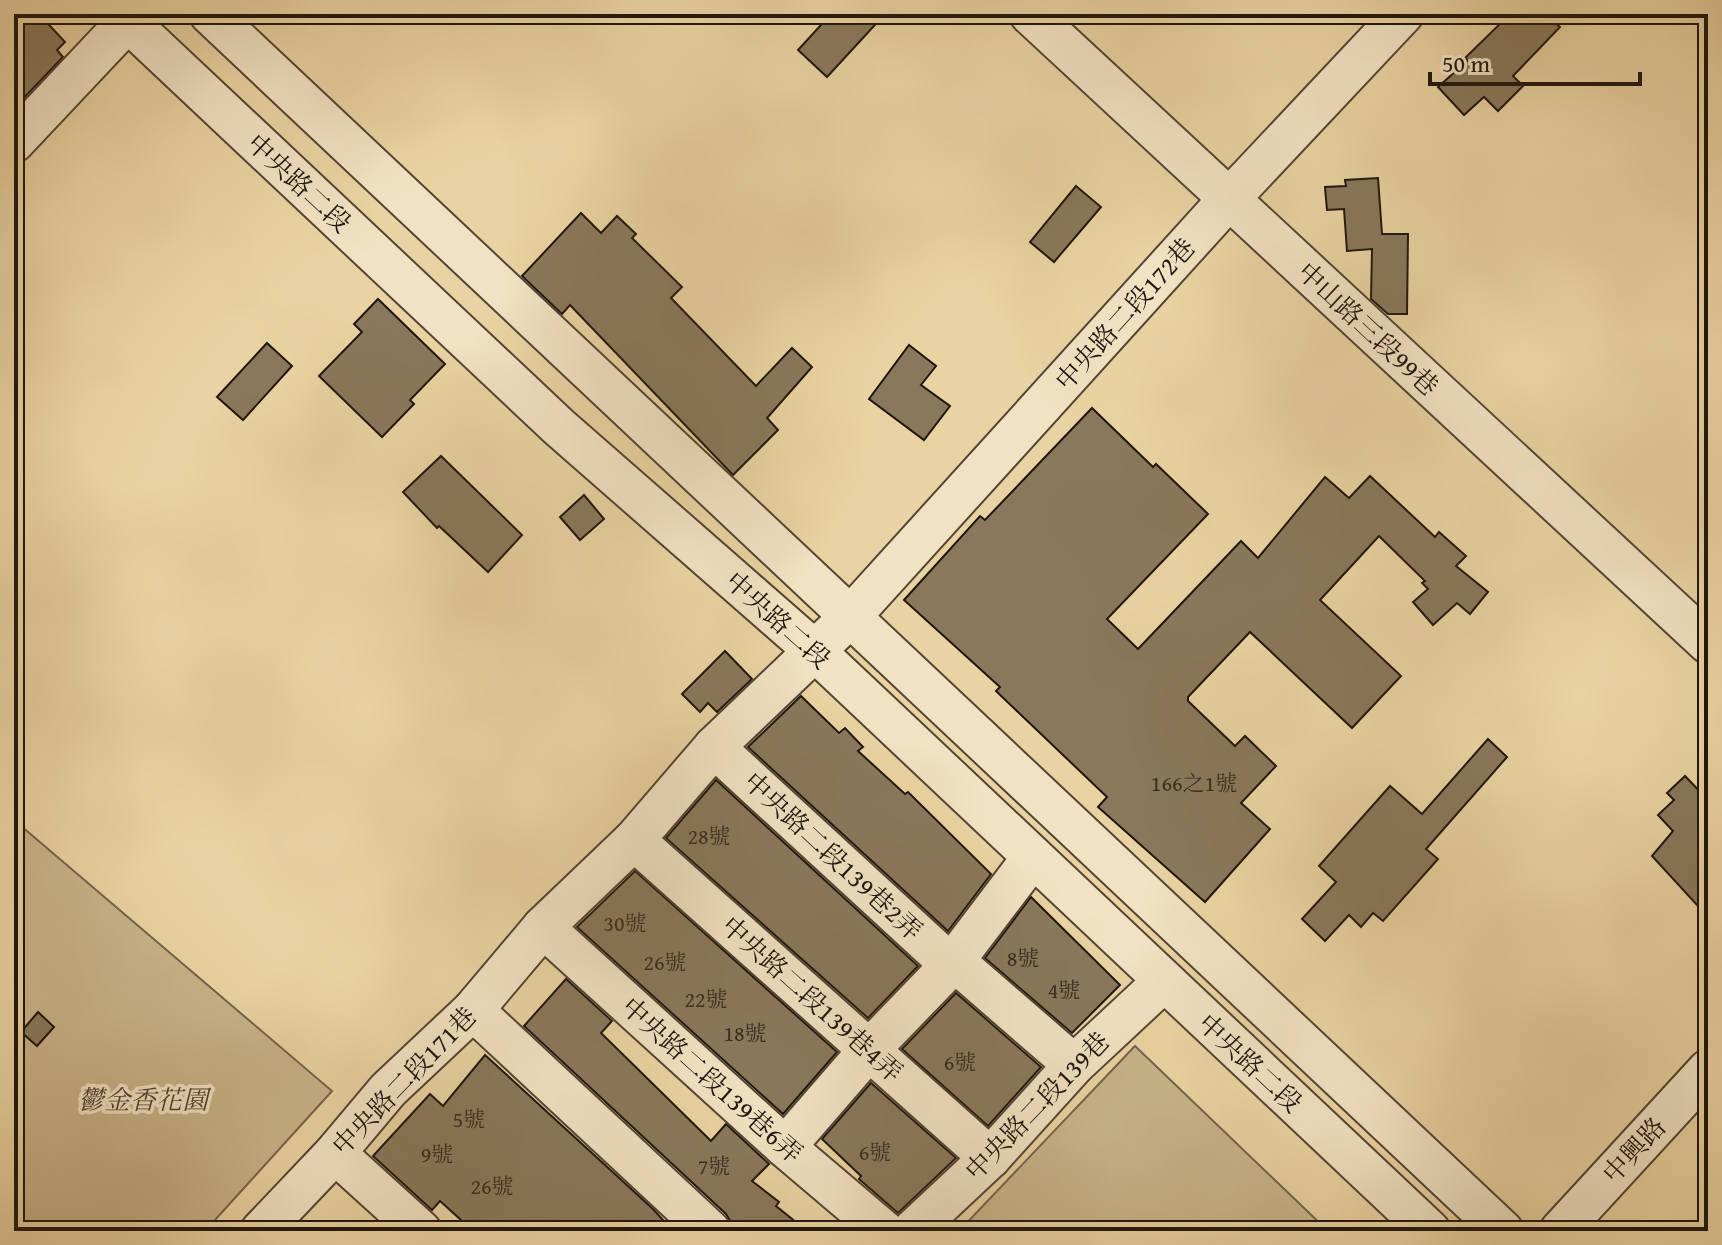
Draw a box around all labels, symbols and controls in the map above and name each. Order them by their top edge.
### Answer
scale bar [1430,36,1640,86]
text: 50 m [1442,46,1490,81]
street label: 中央路二段 [238,124,360,241]
street label: 中央路二段172巷 [1045,229,1204,399]
street label: 中山路三段99巷 [1289,253,1448,405]
street label: 中央路二段 [717,562,840,678]
street label: 中央路二段139巷2弄 [735,762,932,949]
house number: 166之1號 [1151,767,1237,799]
house number: 28號 [687,820,731,852]
street label: 中央路二段139巷4弄 [713,906,912,1091]
house number: 30號 [603,907,647,939]
house number: 8號 [1007,942,1039,974]
house number: 26號 [643,946,687,978]
house number: 4號 [1048,974,1080,1006]
house number: 22號 [684,983,728,1015]
street label: 中央路二段139巷6弄 [613,987,812,1172]
street label: 中央路二段171巷 [322,997,485,1164]
street label: 中央路二段 [1189,1004,1311,1121]
house number: 18號 [723,1017,767,1049]
street label: 中央路二段139巷 [955,1022,1118,1189]
house number: 6號 [944,1046,976,1078]
park label: 鬱金香花園 [78,1080,212,1119]
house number: 5號 [453,1103,485,1135]
street label: 中興路 [1593,1108,1674,1191]
house number: 6號 [859,1136,891,1168]
house number: 9號 [421,1138,453,1170]
house number: 7號 [698,1150,730,1182]
house number: 26號 [470,1170,514,1202]

